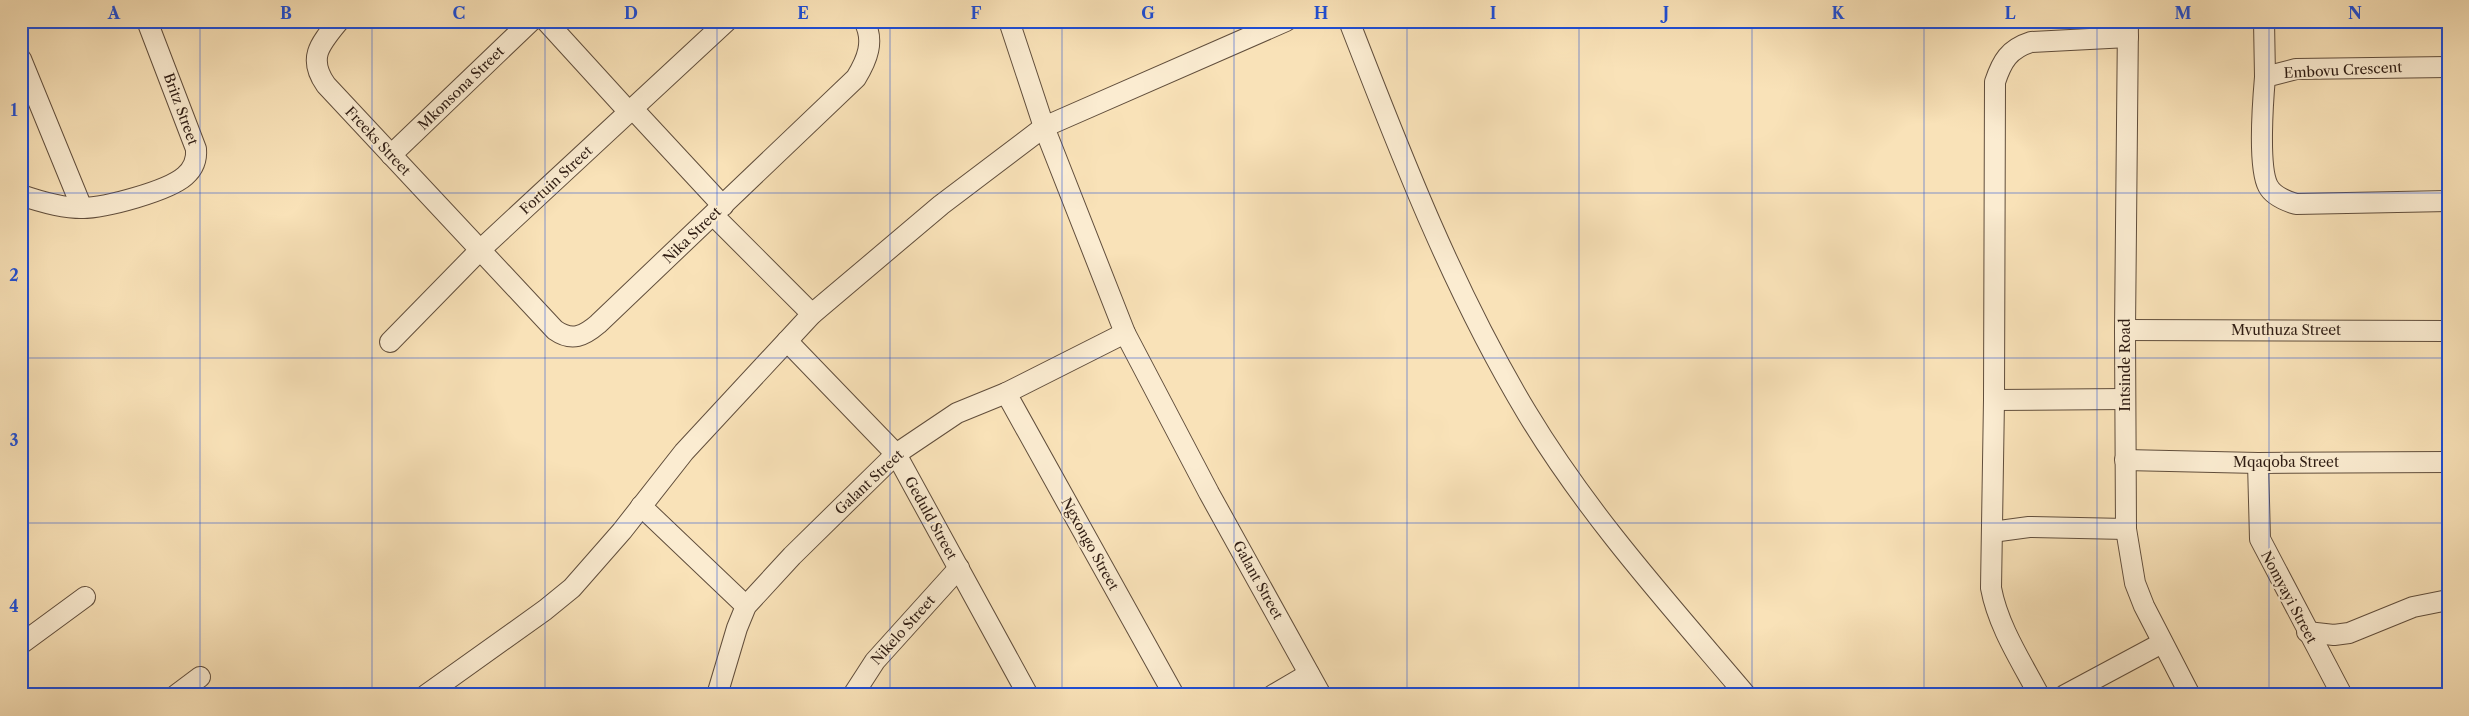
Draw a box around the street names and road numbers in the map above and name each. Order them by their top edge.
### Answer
street label: Mkonsona Street [414,42,508,134]
street label: Embovu Crescent [2283,58,2403,82]
street label: Britz Street [160,70,202,148]
street label: Freeks Street [341,103,415,179]
street label: Fortuin Street [516,142,596,218]
street label: Nika Street [659,203,725,267]
street label: Intsinde Road [2116,318,2134,411]
street label: Mvuthuza Street [2231,321,2341,339]
street label: Galant Street [831,446,907,518]
street label: Mqaqoba Street [2233,453,2339,471]
street label: Geduld Street [901,473,961,563]
street label: Ngxongo Street [1057,495,1123,593]
street label: Galant Street [1229,537,1287,623]
street label: Nomyayi Street [2257,548,2321,646]
street label: Nikelo Street [867,592,939,668]

